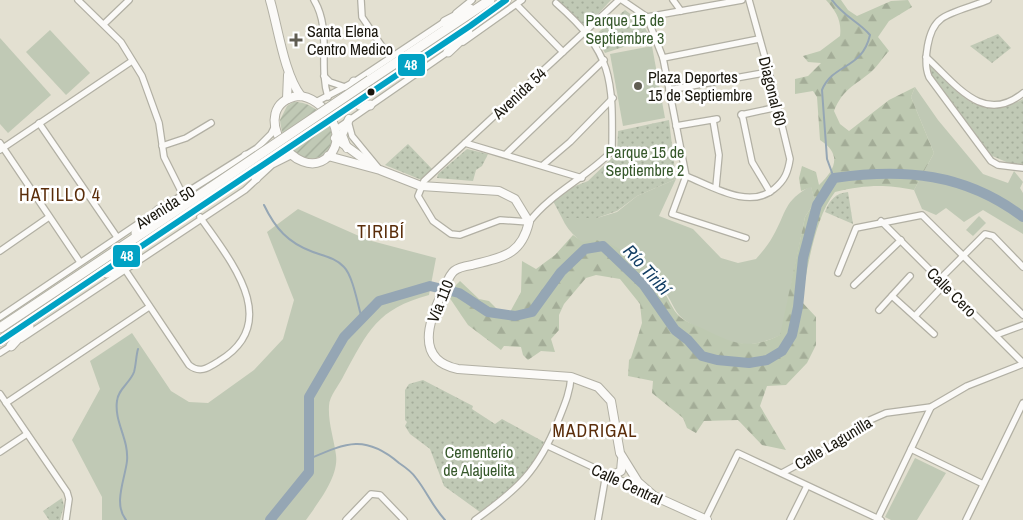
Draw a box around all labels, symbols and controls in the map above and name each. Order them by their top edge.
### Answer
park label: Parque 15 de Septiembre 3 [586,9,664,49]
place label: Santa Elena Centro Medico [307,20,393,60]
marker: Santa Elena Centro Medico [289,33,303,47]
line badge: 48 [397,53,426,77]
street label: Diagonal 60 [754,54,792,128]
text: 48 [405,56,417,74]
street label: Avenida 54 [487,62,551,124]
place label: Plaza Deportes 15 de Septiembre [648,66,752,106]
marker: Plaza Deportes 15 de Septiembre [632,80,644,92]
unlabelled marker [366,87,376,97]
park label: Parque 15 de Septiembre 2 [606,141,684,181]
street label: Avenida 50 [130,180,199,234]
district label: HATILLO 4 [19,182,101,207]
district label: TIRIBÍ [357,219,405,244]
water label: Río Tiribí [618,239,678,302]
line badge: 48 [112,244,141,268]
text: 48 [121,247,133,265]
street label: Calle Cero [922,262,982,322]
street label: Vía 110 [422,276,458,326]
street label: Calle Lagunilla [790,411,876,475]
district label: MADRIGAL [552,418,638,443]
park label: Cementerio de Alajuelita [443,441,515,481]
street label: Calle Central [588,458,666,510]

